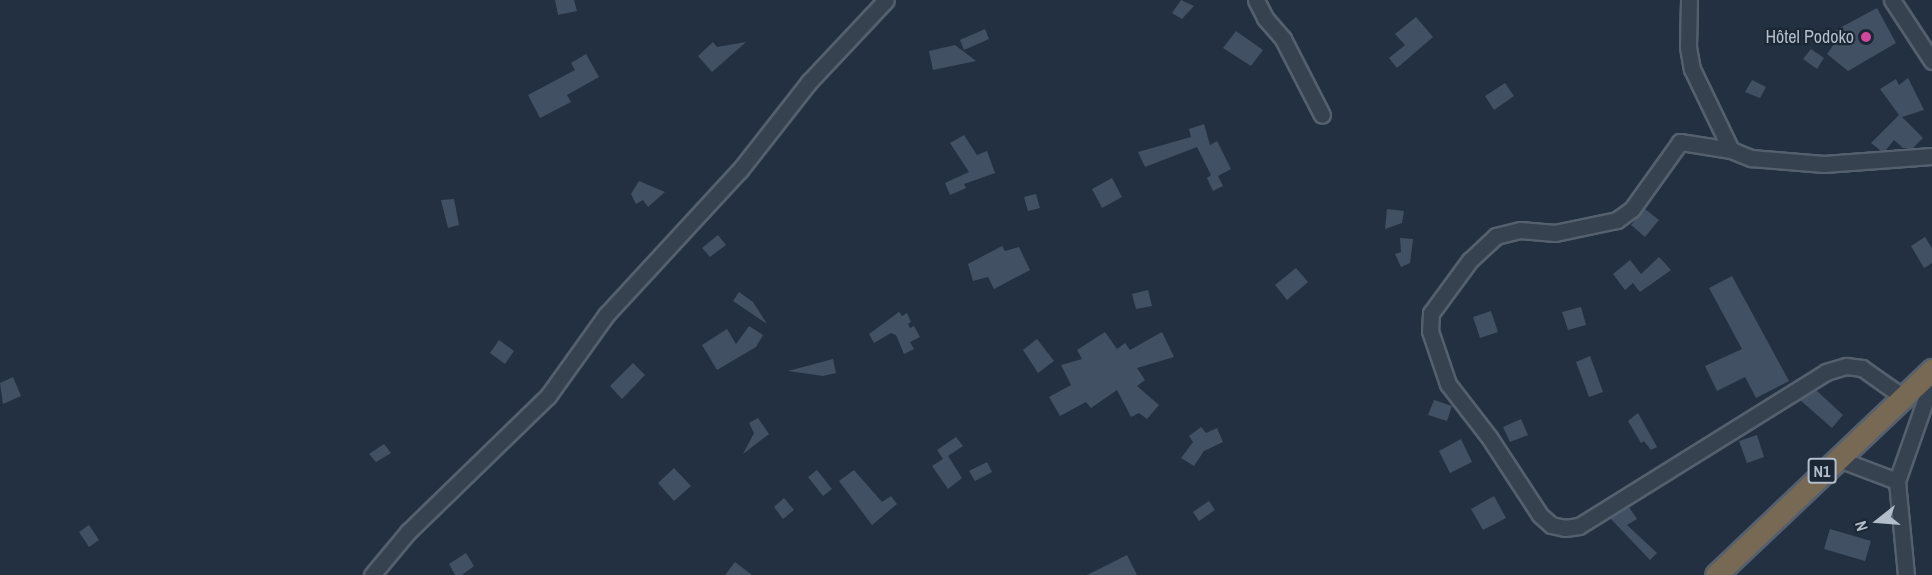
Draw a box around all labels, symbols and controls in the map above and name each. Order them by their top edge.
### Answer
place label: Hôtel Podoko [1765,26,1854,48]
marker: Hôtel Podoko [1859,30,1873,44]
road number: N1 [1807,458,1837,484]
north arrow [1848,491,1908,551]
text: N [1849,519,1873,534]

